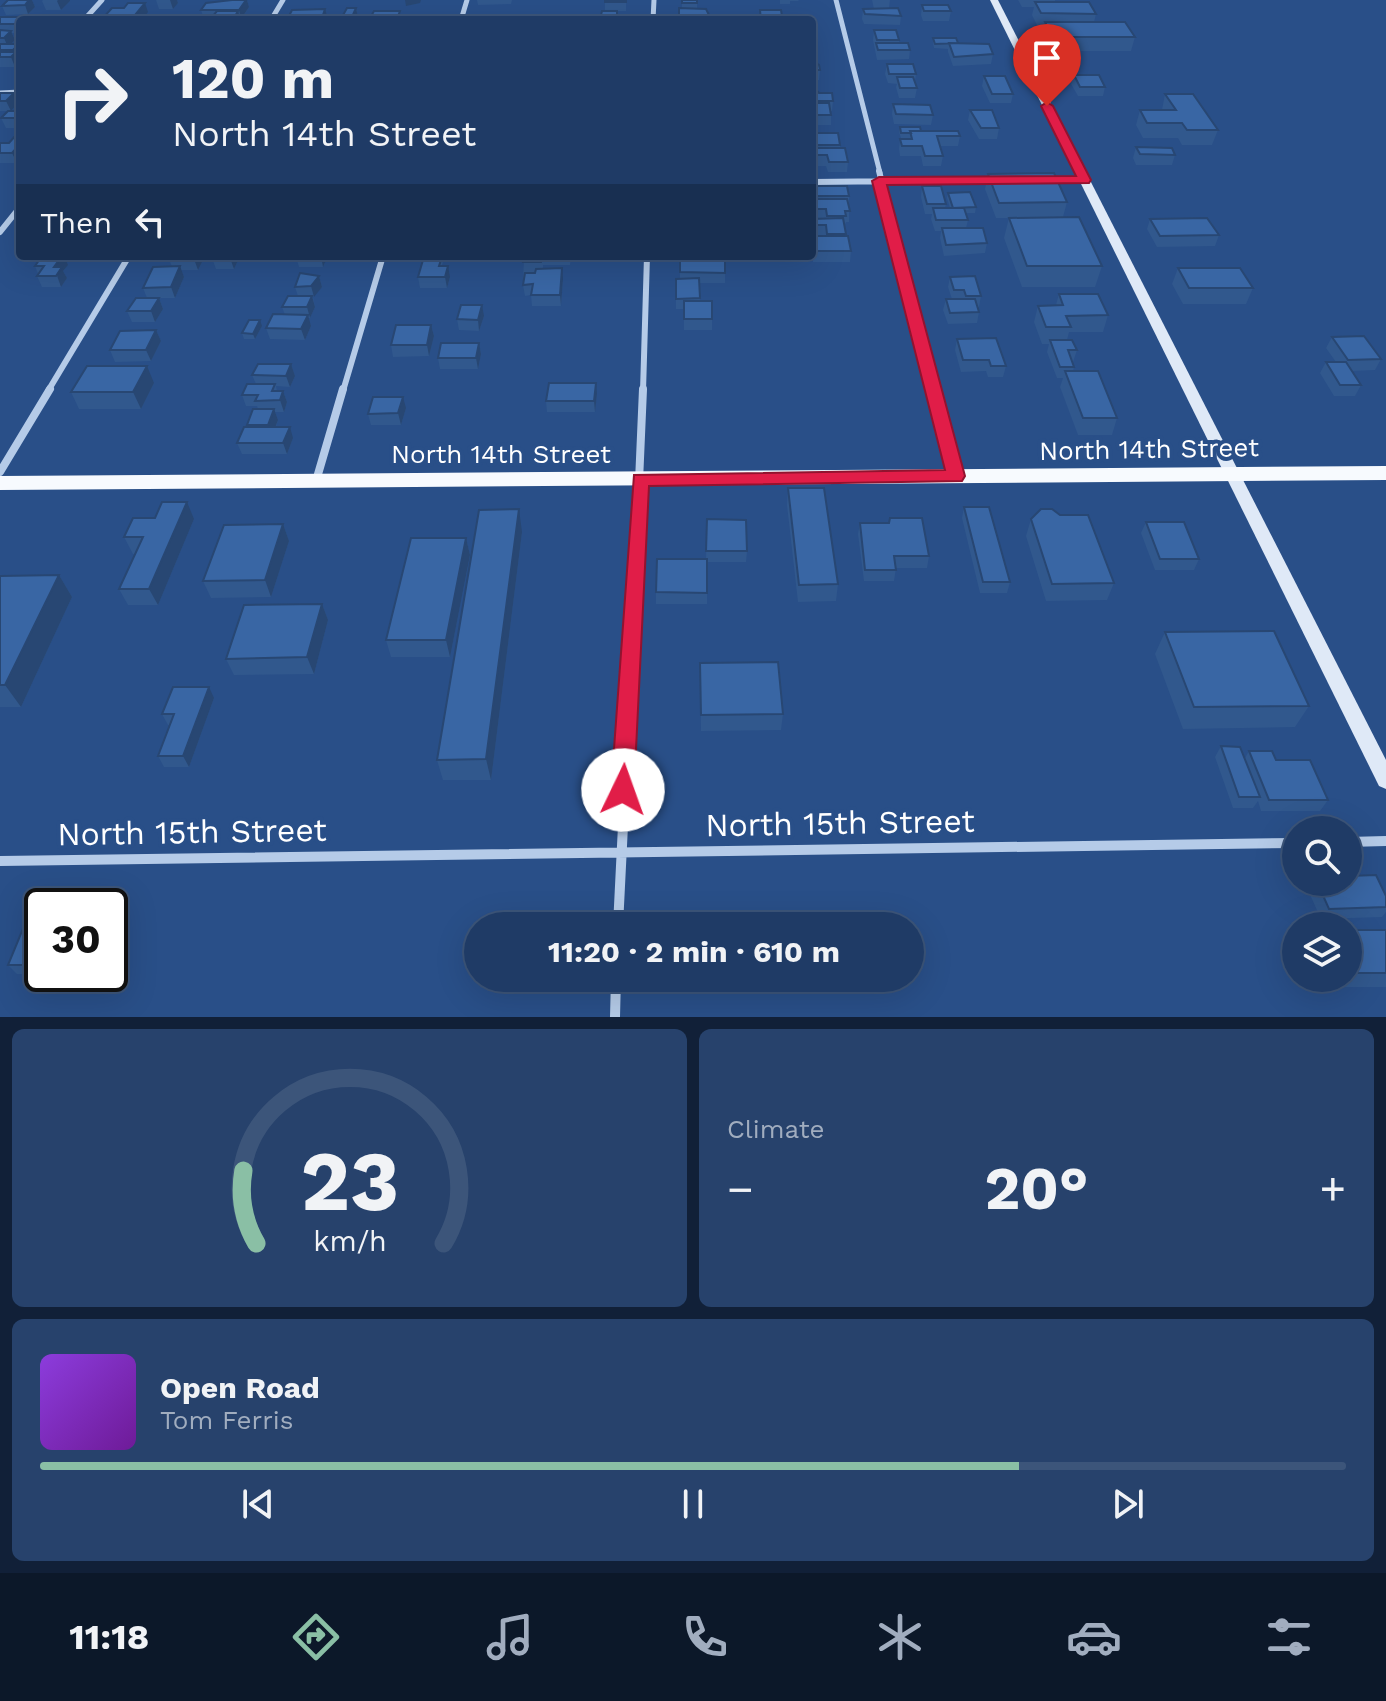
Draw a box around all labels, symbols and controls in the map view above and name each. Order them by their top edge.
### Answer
pin [1013,24,1081,106]
icon: arrive [1025,36,1069,80]
text: 120 m [172,46,334,112]
icon: right [40,48,144,152]
text: North 14th Street [172,113,476,155]
icon: left [128,200,172,244]
text: Then [40,205,112,240]
street label: North 14th Street [1039,432,1259,466]
street label: North 14th Street [391,439,611,469]
position arrow [581,748,665,832]
street label: North 15th Street [705,802,975,844]
street label: North 15th Street [57,811,327,853]
map controls [1282,816,1362,992]
button: search [1282,816,1362,896]
speed limit sign: 30 [24,888,128,992]
button: layers [1282,912,1362,992]
text: 11:20 · 2 min · 610 m [548,934,840,969]
text: Climate [727,1114,825,1144]
text: 23 [300,1133,399,1230]
text: 20° [984,1153,1089,1224]
text: − [727,1163,754,1215]
text: + [1319,1163,1346,1215]
text: km/h [313,1224,386,1258]
text: Open Road [160,1370,320,1405]
text: Tom Ferris [160,1405,293,1435]
icon: previous [236,1482,280,1526]
icon: pause [671,1482,715,1526]
icon: next [1106,1482,1150,1526]
icon: directions [288,1609,344,1665]
icon: music [482,1609,538,1665]
icon: phone [677,1609,733,1665]
icon: climate [872,1609,928,1665]
icon: car [1066,1609,1122,1665]
icon: filters [1261,1609,1317,1665]
text: 11:18 [69,1616,149,1658]

